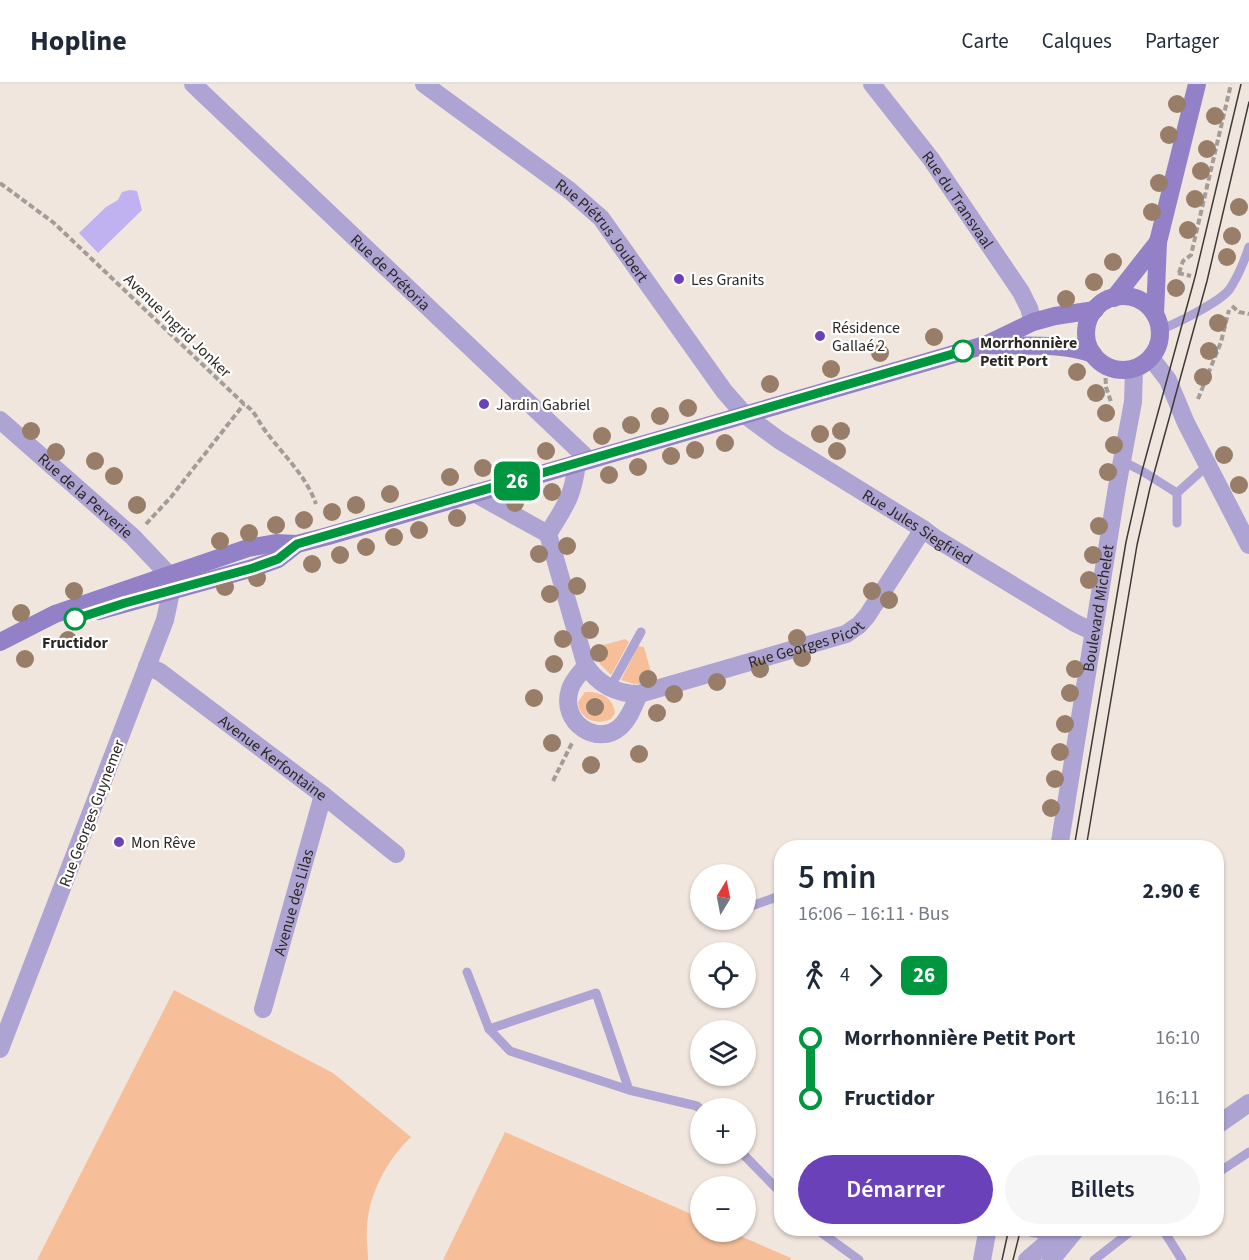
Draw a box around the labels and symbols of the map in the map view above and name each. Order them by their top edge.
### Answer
street label: Rue du Transvaal [916,146,998,253]
street label: Rue Piétrus Joubert [551,174,654,287]
street label: Rue de Prétoria [345,229,435,316]
street label: Avenue Ingrid Jonker [119,269,236,383]
place label: Les Granits [691,269,764,291]
marker: Les Granits [672,272,686,286]
place label: Résidence Gallaé 2 [832,317,900,357]
marker: Résidence Gallaé 2 [813,329,827,343]
place label: Morrhonnière Petit Port [980,332,1077,372]
marker: Morrhonnière Petit Port [952,340,974,362]
place label: Jardin Gabriel [496,394,590,416]
marker: Jardin Gabriel [477,397,491,411]
street label: Rue de la Perverie [33,448,137,544]
line badge: 26 [490,462,544,500]
street label: Rue Jules Siegfried [858,484,977,570]
street label: Boulevard Michelet [1077,542,1120,673]
marker: Fructidor [64,608,86,630]
street label: Rue Georges Picot [746,616,870,674]
place label: Fructidor [42,632,109,654]
street label: Avenue Kerfontaine [214,710,331,806]
street label: Rue Georges Guynemer [54,736,130,890]
place label: Mon Rêve [131,832,196,854]
marker: Mon Rêve [112,835,126,849]
street label: Avenue des Lilas [268,846,319,958]
north arrow [690,864,756,930]

